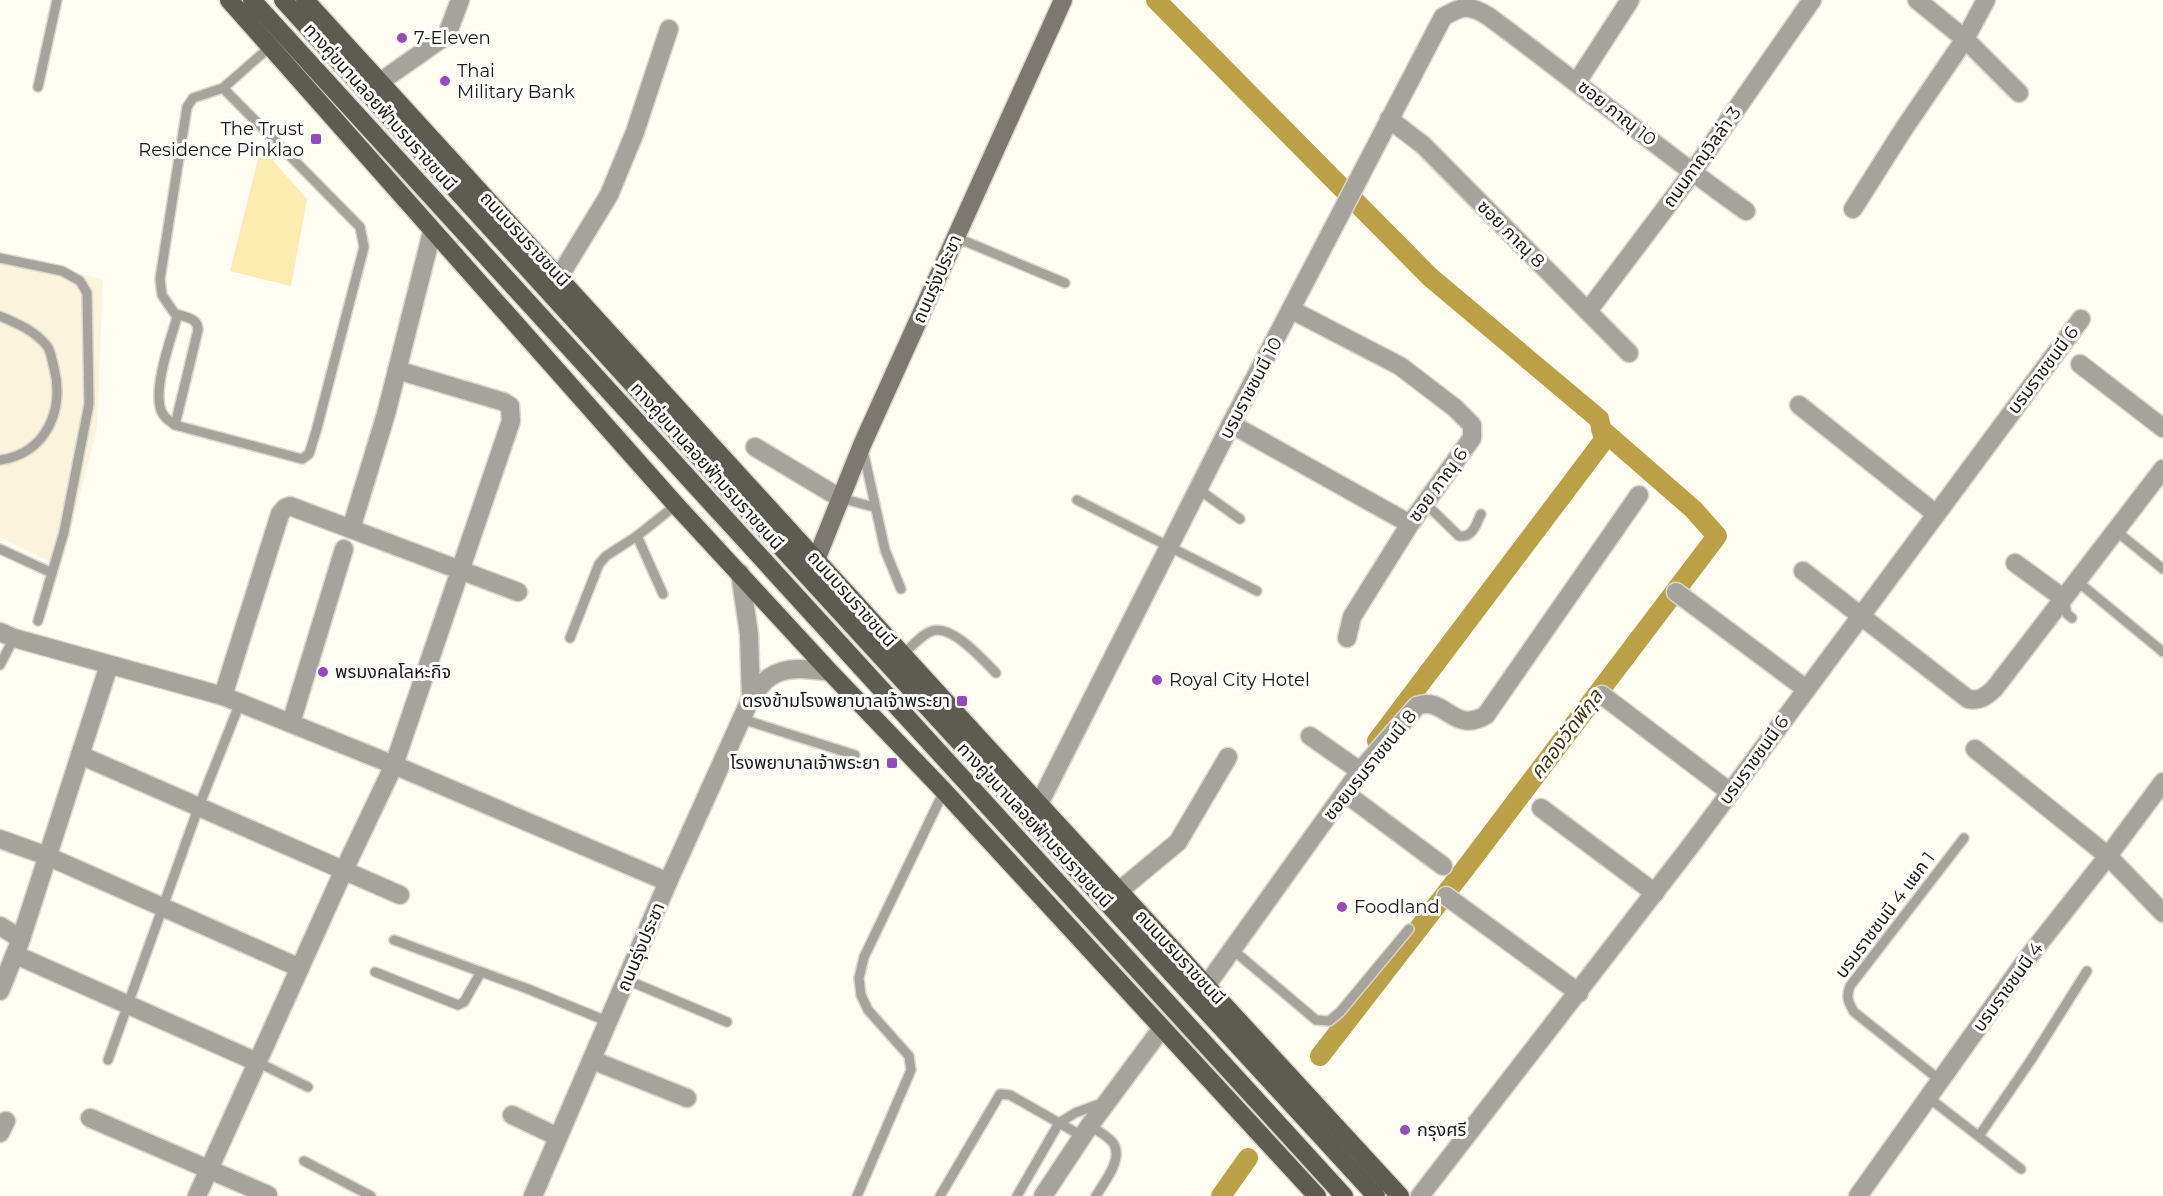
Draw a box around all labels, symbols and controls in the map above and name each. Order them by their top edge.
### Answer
street label: ทางคู่ขนานลอยฟ้าบรมราชชนนี [298,19,461,196]
place label: 7-Eleven [414,27,491,49]
marker: 7-Eleven [395,31,409,45]
place label: Thai Military Bank [457,60,575,103]
marker: Thai Military Bank [438,74,452,88]
street label: ซอย ภาณุ 10 [1573,76,1661,150]
street label: ถนนภาณุวิลล่า 3 [1658,102,1746,212]
place label: The Trust Residence Pinklao [138,118,304,161]
marker: The Trust Residence Pinklao [309,132,323,146]
street label: ถนนบรมราชชนนี [475,187,575,291]
street label: ซอย ภาณุ 8 [1473,196,1549,272]
street label: ถนนรุ่งประชา [908,231,966,327]
street label: บรมราชชนนี 6 [2003,322,2083,418]
street label: บรมราชชนนี 10 [1215,333,1287,443]
street label: ทางคู่ขนานลอยฟ้าบรมราชชนนี [625,378,788,555]
street label: ซอย ภาณุ 6 [1404,444,1472,526]
street label: ถนนบรมราชชนนี [803,546,901,652]
place label: พรมงคลโลหะกิจ [335,661,451,683]
marker: พรมงคลโลหะกิจ [316,665,330,679]
place label: Royal City Hotel [1169,669,1310,691]
marker: Royal City Hotel [1150,673,1164,687]
water label: คลองวัดพิกุล [1525,684,1608,784]
place label: ตรงข้ามโรงพยาบาลเจ้าพระยา [742,690,950,712]
marker: ตรงข้ามโรงพยาบาลเจ้าพระยา [955,694,969,708]
street label: ซอยบรมราชชนนี 8 [1319,705,1421,825]
street label: บรมราชชนนี 6 [1714,711,1794,809]
street label: ทางคู่ขนานลอยฟ้าบรมราชชนนี [952,738,1117,913]
place label: โรงพยาบาลเจ้าพระยา [730,752,880,774]
marker: โรงพยาบาลเจ้าพระยา [885,756,899,770]
street label: บรมราชชนนี 4 แยก 1 [1830,848,1940,982]
place label: Foodland [1354,896,1440,918]
street label: ถนนรุ่งประชา [612,899,670,995]
marker: Foodland [1335,900,1349,914]
street label: ถนนบรมราชชนนี [1130,905,1230,1009]
street label: บรมราชชนนี 4 [1968,938,2048,1036]
place label: กรุงศรี [1417,1119,1467,1141]
marker: กรุงศรี [1398,1123,1412,1137]

